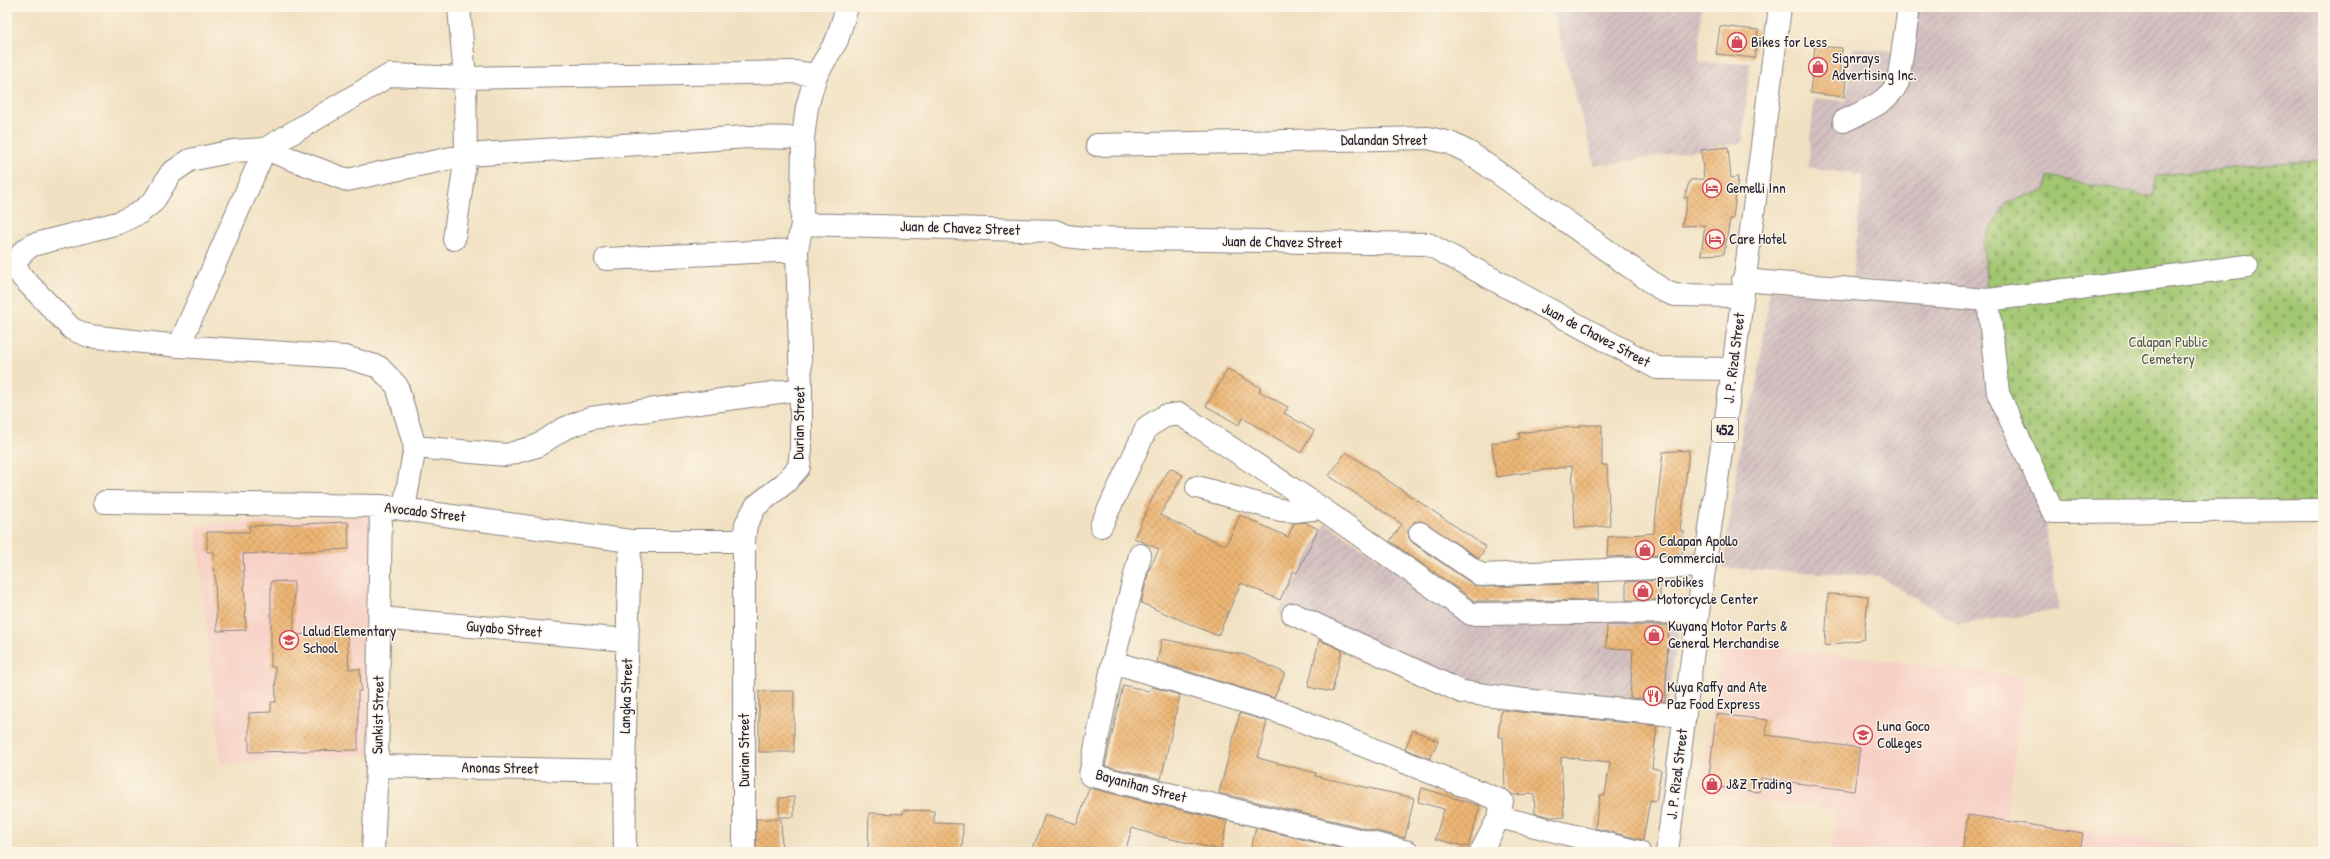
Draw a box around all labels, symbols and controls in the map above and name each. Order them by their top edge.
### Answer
shop icon: Bikes for Less [1726,31,1748,53]
place label: Bikes for Less [1751,31,1827,52]
place label: Signrays Advertising Inc. [1832,47,1917,85]
shop icon: Signrays Advertising Inc. [1807,56,1829,78]
street label: Dalandan Street [1341,129,1428,150]
hotel icon: Gemelli Inn [1701,177,1723,199]
place label: Gemelli Inn [1726,177,1786,198]
street label: Juan de Chavez Street [900,215,1021,240]
hotel icon: Care Hotel [1704,228,1726,250]
place label: Care Hotel [1729,228,1786,249]
street label: Juan de Chavez Street [1222,230,1343,253]
street label: Juan de Chavez Street [1538,297,1655,372]
street label: J. P. Rizal Street [1718,311,1750,404]
park label: Calapan Public Cemetery [2128,331,2208,369]
street label: Durian Street [787,385,810,460]
road number: 452 [1712,418,1738,442]
street label: Avocado Street [383,496,468,527]
place label: Calapan Apollo Commercial [1659,530,1738,568]
shop icon: Calapan Apollo Commercial [1634,539,1656,561]
place label: Probikes Motorcycle Center [1657,571,1758,609]
shop icon: Probikes Motorcycle Center [1632,580,1654,602]
street label: Guyabo Street [465,615,544,642]
place label: Kuyang Motor Parts & General Merchandise [1668,615,1788,653]
place label: Lalud Elementary School [303,620,396,658]
shop icon: Kuyang Motor Parts & General Merchandise [1643,624,1665,646]
school or university icon: Lalud Elementary School [278,629,300,651]
street label: Langka Street [614,657,637,734]
street label: Sunkist Street [366,675,389,754]
place label: Kuya Raffy and Ate Paz Food Express [1667,676,1767,714]
restaurant icon: Kuya Raffy and Ate Paz Food Express [1642,685,1664,707]
street label: Durian Street [733,713,754,787]
place label: Luna Goco Colleges [1877,715,1930,753]
school or university icon: Luna Goco Colleges [1852,724,1874,746]
street label: J. P. Rizal Street [1661,727,1693,820]
street label: Anonas Street [461,756,539,779]
street label: Bayanihan Street [1093,763,1190,808]
shop icon: J&Z Trading [1701,773,1723,795]
place label: J&Z Trading [1726,773,1792,794]

